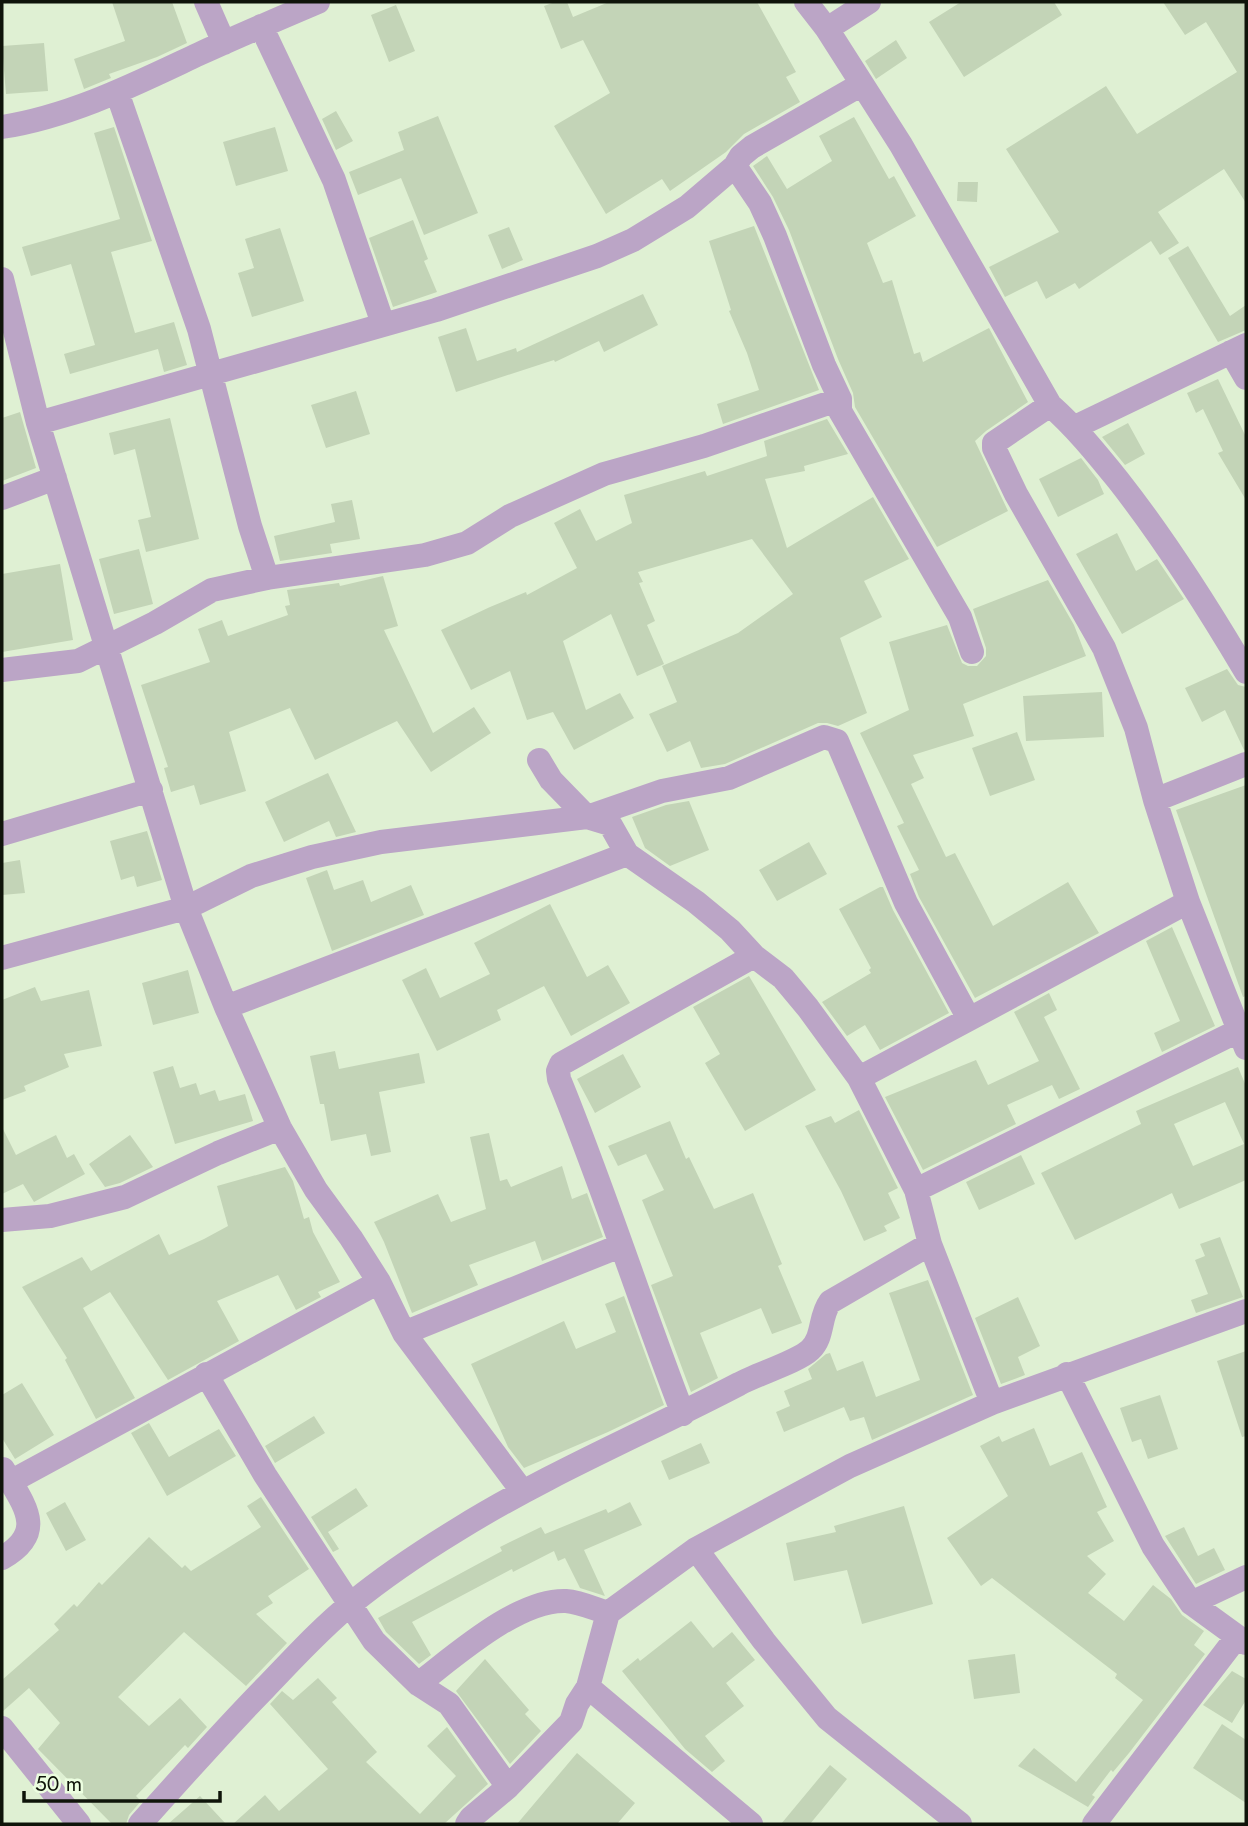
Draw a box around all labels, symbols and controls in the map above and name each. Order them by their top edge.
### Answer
scale bar [24,1759,220,1803]
text: 50 m [35,1769,82,1799]

